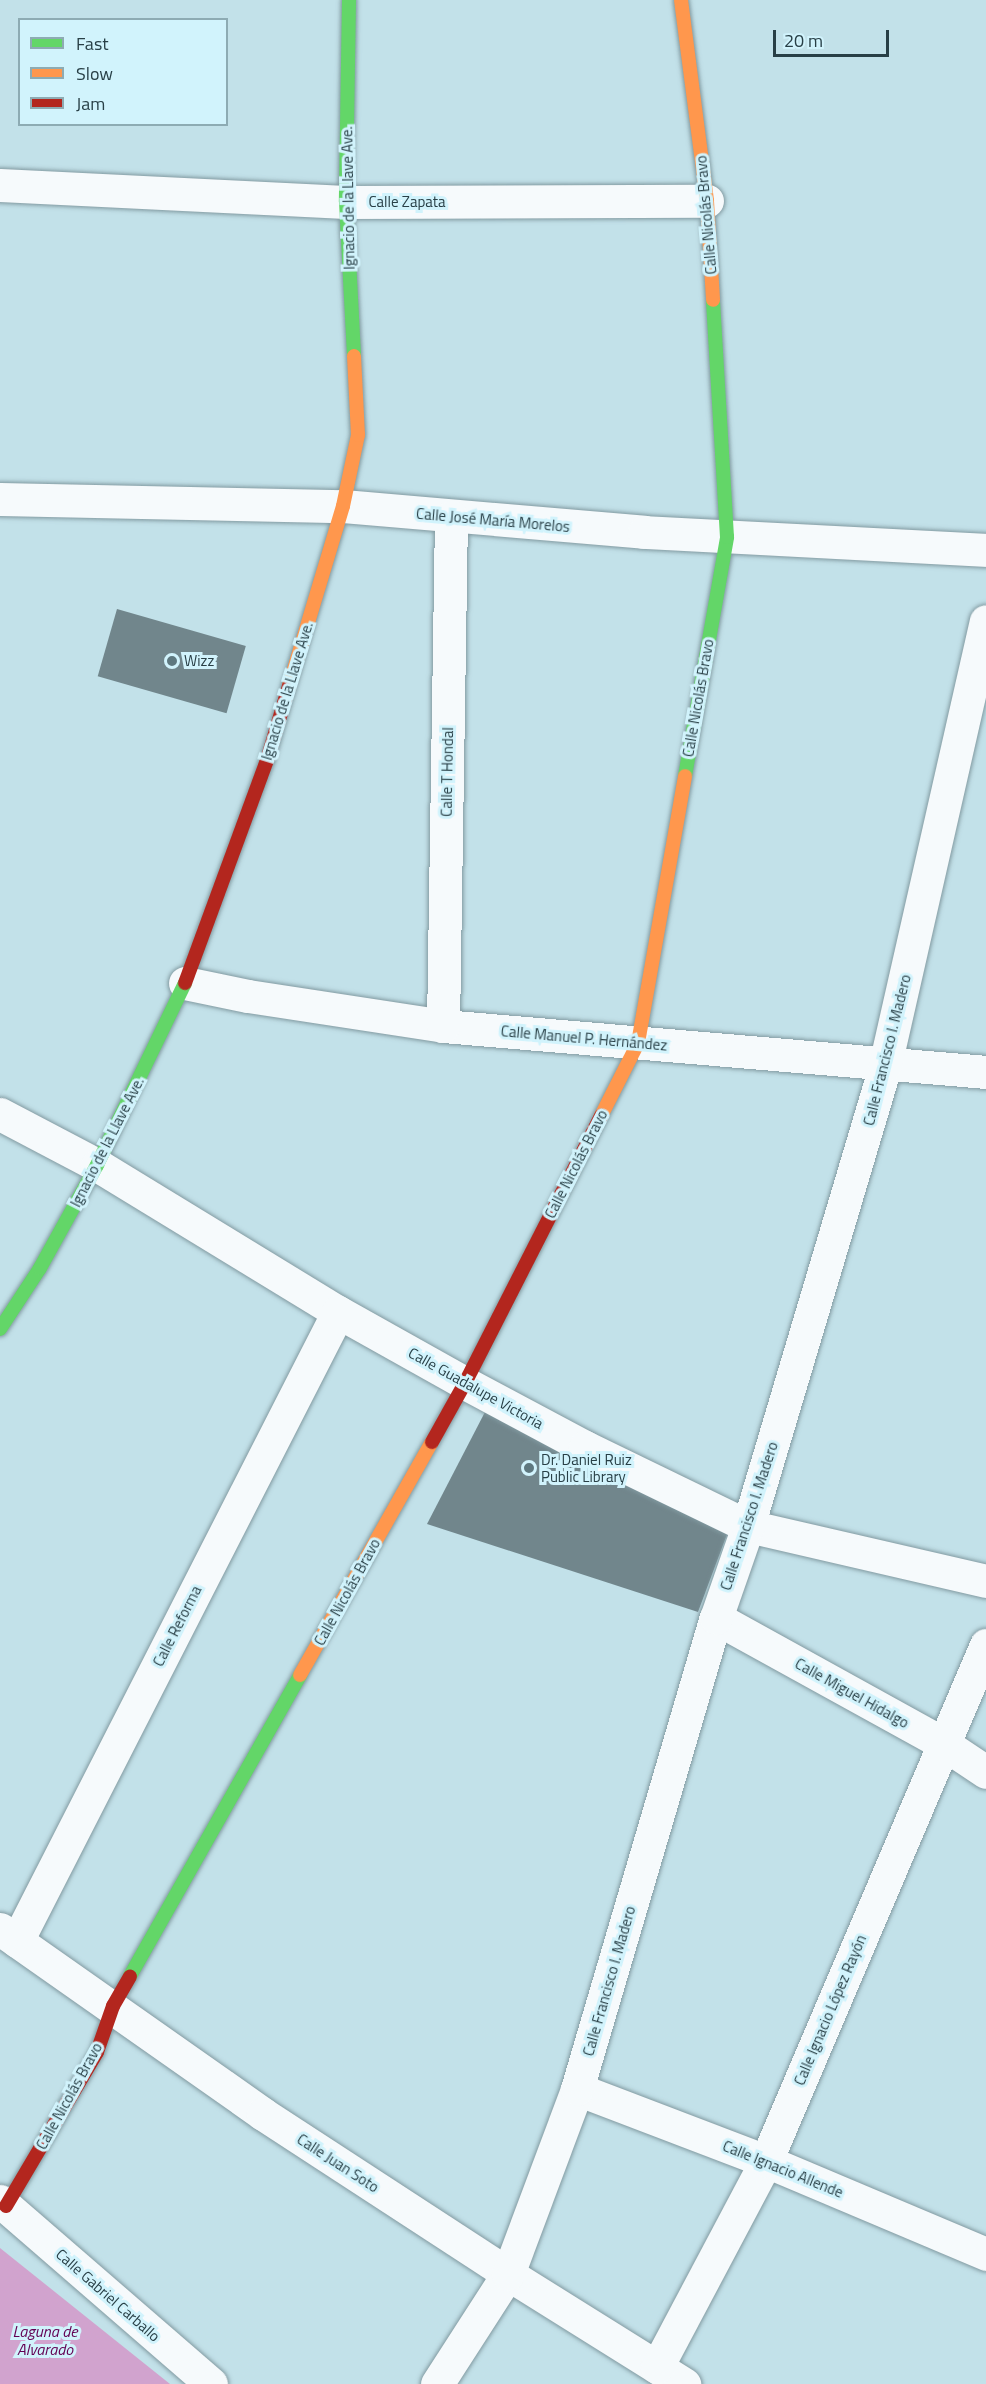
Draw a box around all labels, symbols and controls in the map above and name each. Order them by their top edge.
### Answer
legend [18,18,228,126]
scale bar [776,18,892,56]
text: 20 m [784,27,823,54]
text: Fast [76,30,109,57]
text: Slow [76,60,113,87]
text: Jam [76,90,105,117]
street label: Ignacio de la Llave Ave. [338,126,358,270]
street label: Calle Nicolás Bravo [692,155,720,275]
street label: Calle Zapata [368,193,446,211]
street label: Calle José María Morelos [415,504,571,536]
street label: Ignacio de la Llave Ave. [257,620,317,762]
street label: Calle Nicolás Bravo [679,638,717,758]
place label: Wizz [184,652,214,670]
marker: Wizz [165,654,179,668]
street label: Calle T Hondal [437,727,457,817]
street label: Calle Francisco I. Madero [860,973,914,1127]
street label: Calle Manuel P. Hernández [500,1022,668,1054]
street label: Ignacio de la Llave Ave. [66,1074,148,1210]
street label: Calle Nicolás Bravo [541,1107,611,1221]
street label: Calle Guadalupe Victoria [405,1343,547,1433]
street label: Calle Francisco I. Madero [716,1439,782,1593]
place label: Dr. Daniel Ruiz Public Library [541,1450,632,1485]
marker: Dr. Daniel Ruiz Public Library [522,1461,536,1475]
street label: Calle Nicolás Bravo [310,1535,384,1649]
street label: Calle Reforma [149,1583,205,1669]
street label: Calle Miguel Hidalgo [792,1654,912,1732]
street label: Calle Francisco I. Madero [579,1904,639,2058]
street label: Calle Ignacio López Rayón [790,1932,870,2088]
street label: Calle Nicolás Bravo [32,2039,106,2153]
street label: Calle Juan Soto [294,2130,382,2196]
street label: Calle Ignacio Allende [720,2137,846,2201]
street label: Calle Gabriel Carballo [52,2245,164,2345]
water label: Laguna de Alvarado [12,2321,78,2359]

